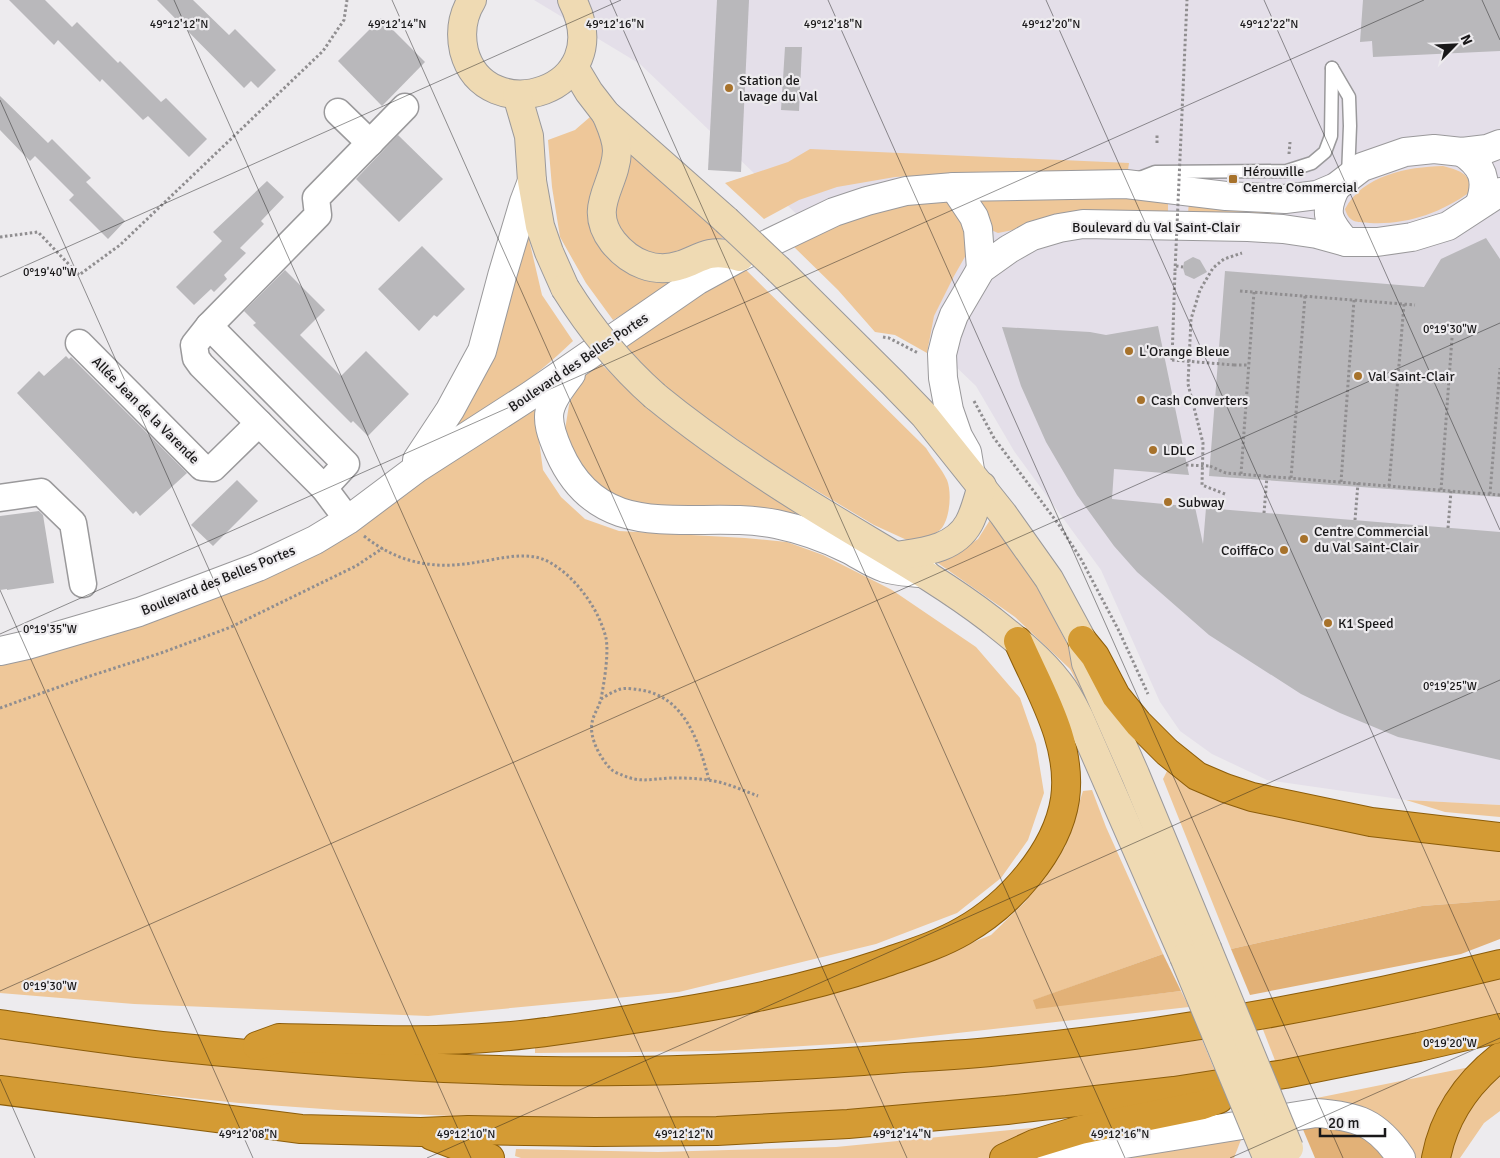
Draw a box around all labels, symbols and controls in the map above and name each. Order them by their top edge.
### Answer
text: 49°12'12"N [150,17,208,32]
text: 49°12'14"N [368,17,426,32]
text: 49°12'16"N [586,17,644,32]
text: 49°12'18"N [804,17,862,32]
text: 49°12'20"N [1022,17,1080,32]
text: 49°12'22"N [1240,17,1298,32]
north arrow [1430,20,1480,70]
text: N [1457,32,1476,48]
place label: Station de lavage du Val [739,72,818,105]
marker: Station de lavage du Val [723,82,735,94]
place label: Hérouville Centre Commercial [1243,163,1357,196]
marker: Hérouville Centre Commercial [1227,173,1239,185]
street label: Boulevard du Val Saint-Clair [1072,219,1241,236]
text: 0°19'40"W [23,265,77,280]
street label: Boulevard des Belles Portes [505,309,651,415]
text: 0°19'30"W [1423,322,1477,337]
place label: L'Orange Bleue [1139,343,1230,360]
marker: L'Orange Bleue [1123,345,1135,357]
street label: Allée Jean de la Varende [88,353,203,468]
place label: Val Saint-Clair [1368,368,1455,385]
marker: Val Saint-Clair [1352,370,1364,382]
place label: Cash Converters [1151,392,1248,409]
marker: Cash Converters [1135,394,1147,406]
place label: LDLC [1163,442,1195,459]
marker: LDLC [1147,444,1159,456]
place label: Subway [1178,494,1225,511]
marker: Subway [1162,496,1174,508]
place label: Centre Commercial du Val Saint-Clair [1314,523,1428,556]
marker: Centre Commercial du Val Saint-Clair [1298,533,1310,545]
street label: Boulevard des Belles Portes [139,542,298,619]
place label: Coiff&Co [1221,542,1274,559]
marker: Coiff&Co [1278,544,1290,556]
place label: K1 Speed [1338,615,1394,632]
marker: K1 Speed [1322,617,1334,629]
text: 0°19'35"W [23,622,77,637]
text: 0°19'25"W [1423,679,1477,694]
text: 0°19'30"W [23,979,77,994]
text: 0°19'20"W [1423,1036,1477,1051]
scale bar [1320,1106,1385,1138]
text: 20 m [1328,1114,1359,1132]
text: 49°12'08"N [219,1127,277,1142]
text: 49°12'10"N [437,1127,495,1142]
text: 49°12'12"N [655,1127,713,1142]
text: 49°12'14"N [873,1127,931,1142]
text: 49°12'16"N [1091,1127,1149,1142]

